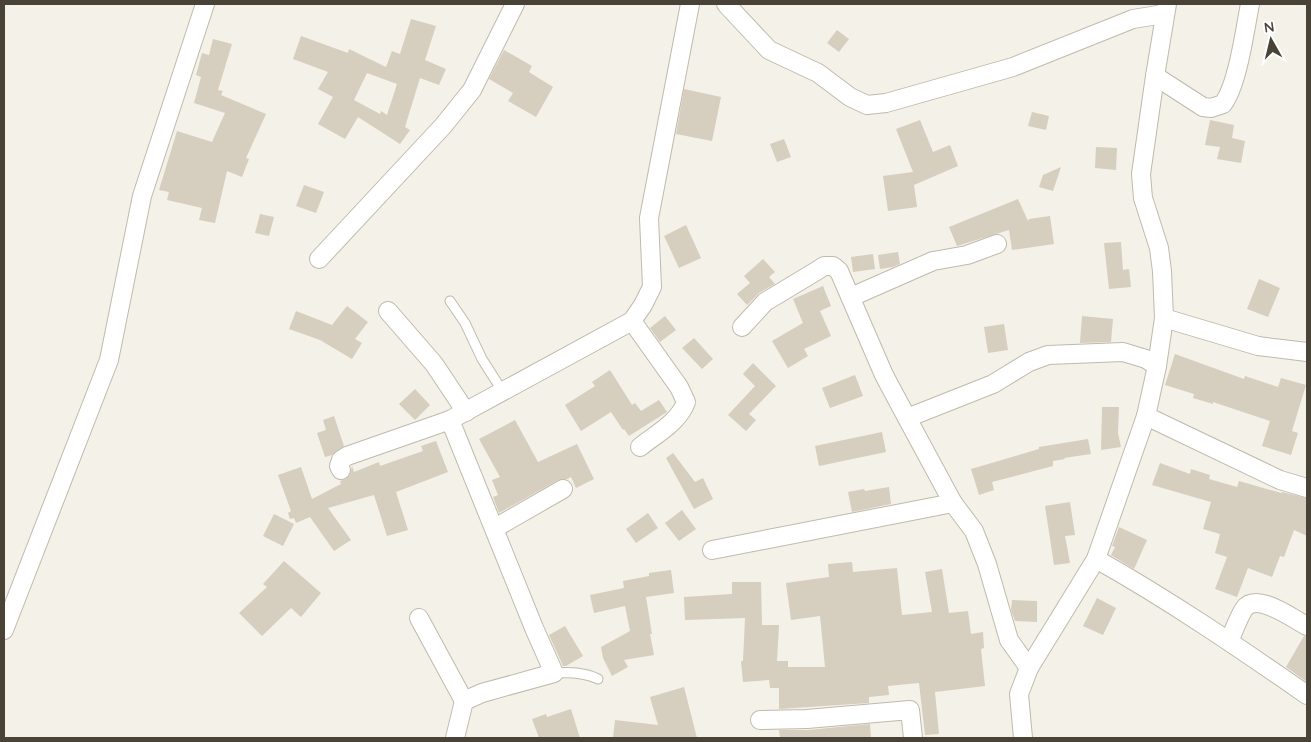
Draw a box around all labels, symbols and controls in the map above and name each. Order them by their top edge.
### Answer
north arrow [1246,15,1296,65]
text: N [1263,17,1276,37]

